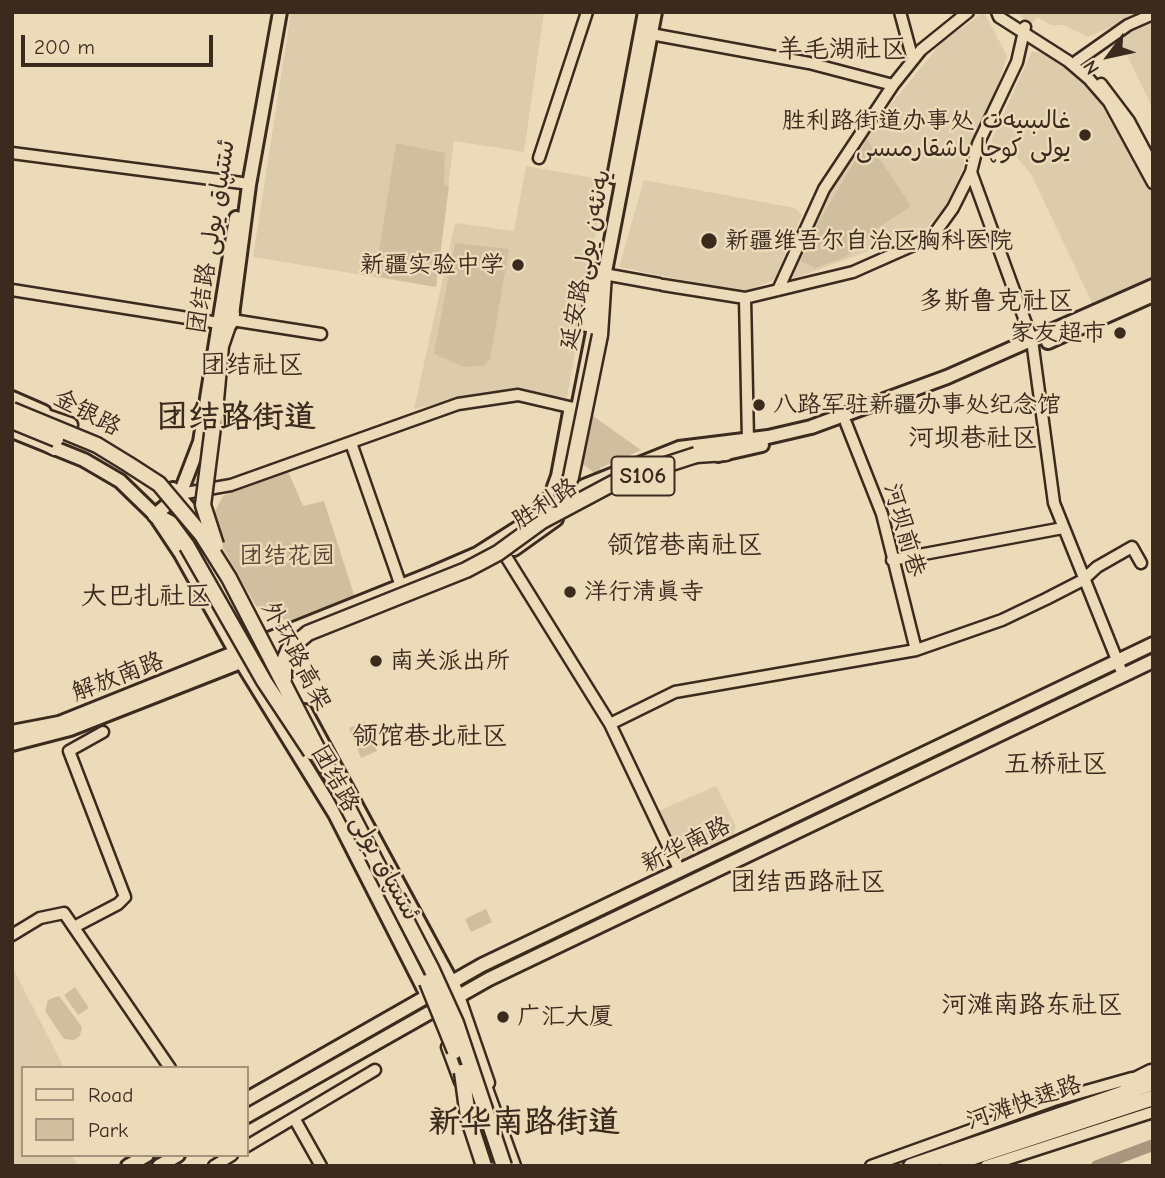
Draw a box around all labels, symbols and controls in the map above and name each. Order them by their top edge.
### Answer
scale bar [24,21,217,65]
north arrow [1074,21,1144,91]
district label: 羊毛湖社区 [777,34,907,66]
text: 200 m [34,35,95,59]
text: N [1079,56,1104,79]
place label: 胜利路街道办事处 غالىبىيەت يولى كوچا باشقارمىسى [782,107,1071,163]
marker: 胜利路街道办事处 غالىبىيەت يولى كوچا باشقارمىسى [1077,127,1093,143]
street label: 团结路 ئىتتىپاق يولى [182,138,242,336]
street label: 延安路يەنئەن يولى [554,167,618,353]
place label: 新疆维吾尔自治区胸科医院 [725,227,1013,255]
marker: 新疆维吾尔自治区胸科医院 [699,231,719,251]
place label: 新疆实验中学 [360,251,504,279]
marker: 新疆实验中学 [510,257,526,273]
district label: 多斯鲁克社区 [918,286,1074,318]
place label: 家友超市 [1010,319,1106,347]
marker: 家友超市 [1112,325,1128,341]
district label: 团结社区 [200,350,304,382]
street label: 金银路 [48,383,126,443]
place label: 八路军驻新疆办事处纪念馆 [773,391,1061,419]
marker: 八路军驻新疆办事处纪念馆 [751,397,767,413]
district label: 团结路街道 [156,399,316,437]
district label: 河坝巷社区 [908,423,1038,455]
road number: S106 [612,456,674,496]
street label: 胜利路 [507,472,583,536]
street label: 河坝前巷 [877,480,931,580]
district label: 领馆巷南社区 [607,530,763,562]
park label: 团结花园 [239,542,335,570]
place label: 洋行清真寺 [584,578,704,606]
district label: 大巴扎社区 [81,581,211,613]
marker: 洋行清真寺 [562,584,578,600]
street label: 外环路高架 [255,596,337,716]
street label: 解放南路 [68,646,168,708]
place label: 南关派出所 [390,647,510,675]
marker: 南关派出所 [368,653,384,669]
district label: 领馆巷北社区 [352,721,508,753]
street label: 团结路 ئىتتىپاق يولى [305,740,425,926]
district label: 五桥社区 [1004,749,1108,781]
street label: 新华南路 [637,811,735,879]
district label: 团结西路社区 [730,867,886,899]
district label: 河滩南路东社区 [941,990,1123,1022]
place label: 广汇大厦 [517,1003,613,1031]
marker: 广汇大厦 [495,1009,511,1025]
legend [21,1066,248,1157]
street label: 河滩快速路 [963,1070,1085,1136]
text: Road [88,1083,133,1107]
district label: 新华南路街道 [428,1104,620,1142]
text: Park [88,1118,128,1142]

